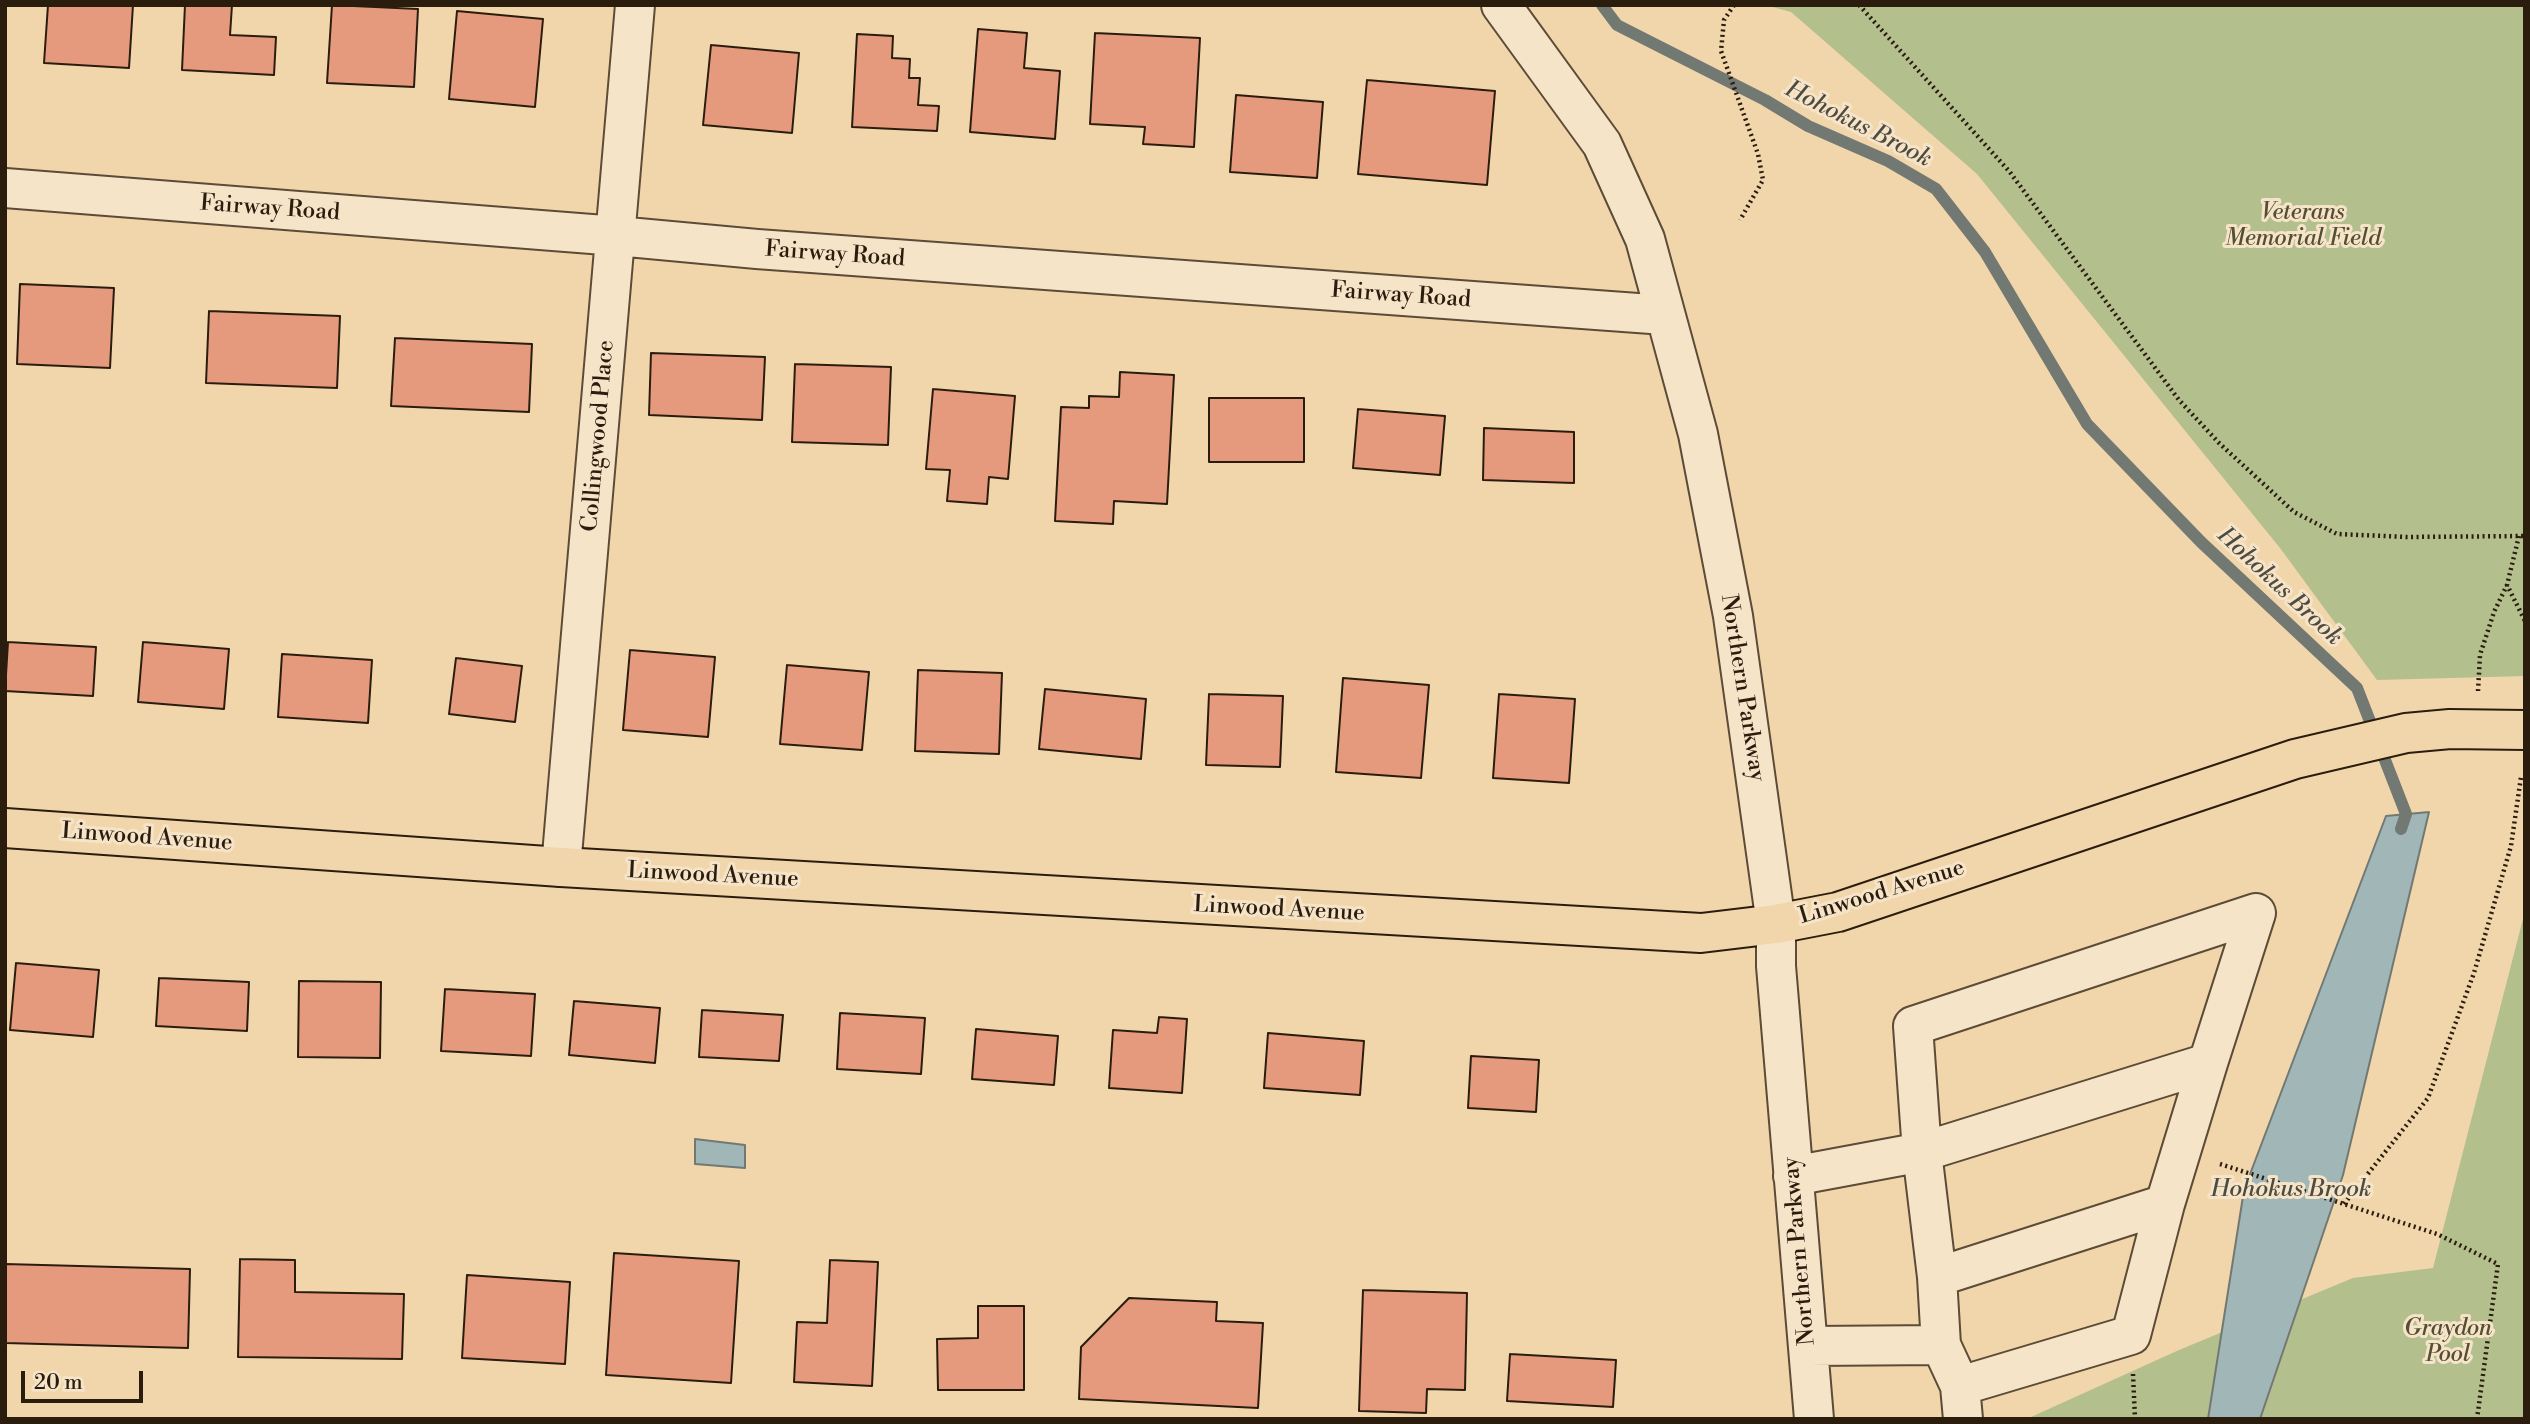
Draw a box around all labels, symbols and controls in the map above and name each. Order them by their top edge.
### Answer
water label: Hohokus Brook [1780,76,1936,174]
street label: Fairway Road [199,190,341,228]
park label: Veterans Memorial Field [2225,199,2381,253]
street label: Fairway Road [764,236,906,274]
street label: Fairway Road [1330,277,1472,315]
street label: Collingwood Place [577,339,621,533]
water label: Hohokus Brook [2210,522,2348,652]
street label: Northern Parkway [1714,592,1770,784]
street label: Linwood Avenue [60,818,234,858]
street label: Linwood Avenue [1796,855,1968,931]
street label: Linwood Avenue [627,858,799,894]
street label: Linwood Avenue [1193,892,1365,928]
street label: Northern Parkway [1778,1156,1822,1346]
water label: Hohokus Brook [2211,1176,2371,1204]
park label: Graydon Pool [2404,1315,2492,1369]
scale bar [24,1358,147,1402]
text: 20 m [34,1370,83,1396]

